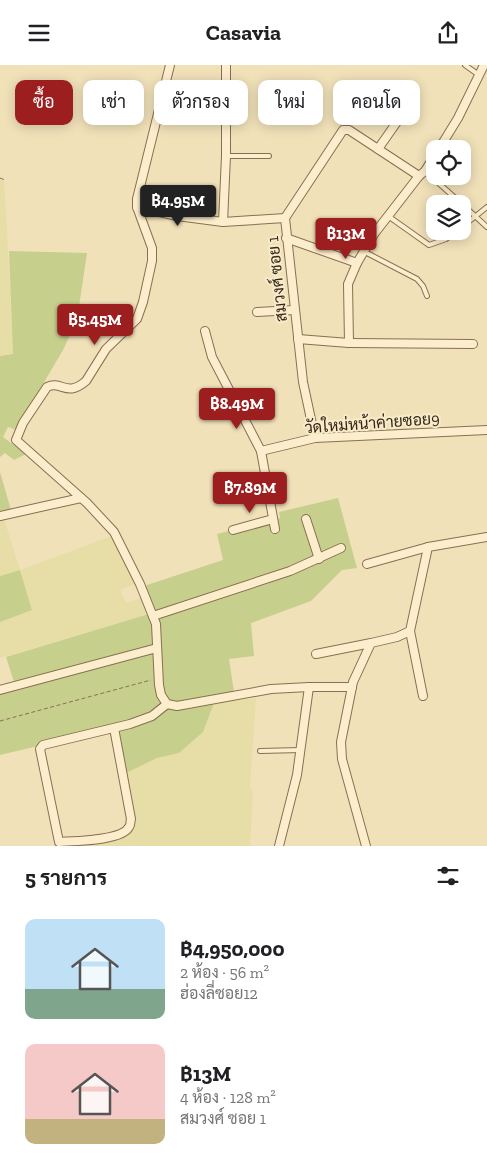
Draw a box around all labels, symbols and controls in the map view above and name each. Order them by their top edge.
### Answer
icon: menu [25,19,53,47]
text: Casavia [206,19,281,46]
icon: share [434,19,462,47]
chip: ซื้อ [15,80,73,125]
chip: เช่า [83,80,144,125]
chip: ตัวกรอง [154,80,248,125]
chip: ใหม่ [258,80,323,125]
chip: คอนโด [333,80,420,125]
map controls [426,140,471,240]
button: locate [426,140,471,185]
pin: ฿4.95M [137,185,219,227]
text: ฿4.95M [151,191,205,210]
button: layers [426,195,471,240]
pin: ฿13M [316,217,376,260]
text: ฿13M [326,224,366,243]
street label: สมวงศ์ ซอย 1 [260,235,291,323]
pin: ฿5.45M [54,303,136,346]
text: ฿5.45M [68,310,122,329]
pin: ฿8.49M [196,387,278,430]
text: ฿8.49M [210,394,264,413]
street label: วัดใหม่หน้าค่ายซอย9 [304,407,440,437]
pin: ฿7.89M [209,471,291,514]
text: ฿7.89M [224,478,276,497]
icon: filters [434,862,462,890]
text: 5 รายการ [25,865,107,890]
text: ฿4,950,000 [180,936,285,961]
icon: home [65,939,125,999]
text: 2 ห้อง · 56 m² [180,963,269,982]
text: ฮ่องลี่ซอย12 [180,984,258,1003]
text: ฿13M [180,1061,231,1086]
icon: home [65,1064,125,1124]
text: 4 ห้อง · 128 m² [180,1088,276,1107]
text: สมวงศ์ ซอย 1 [180,1109,266,1128]

